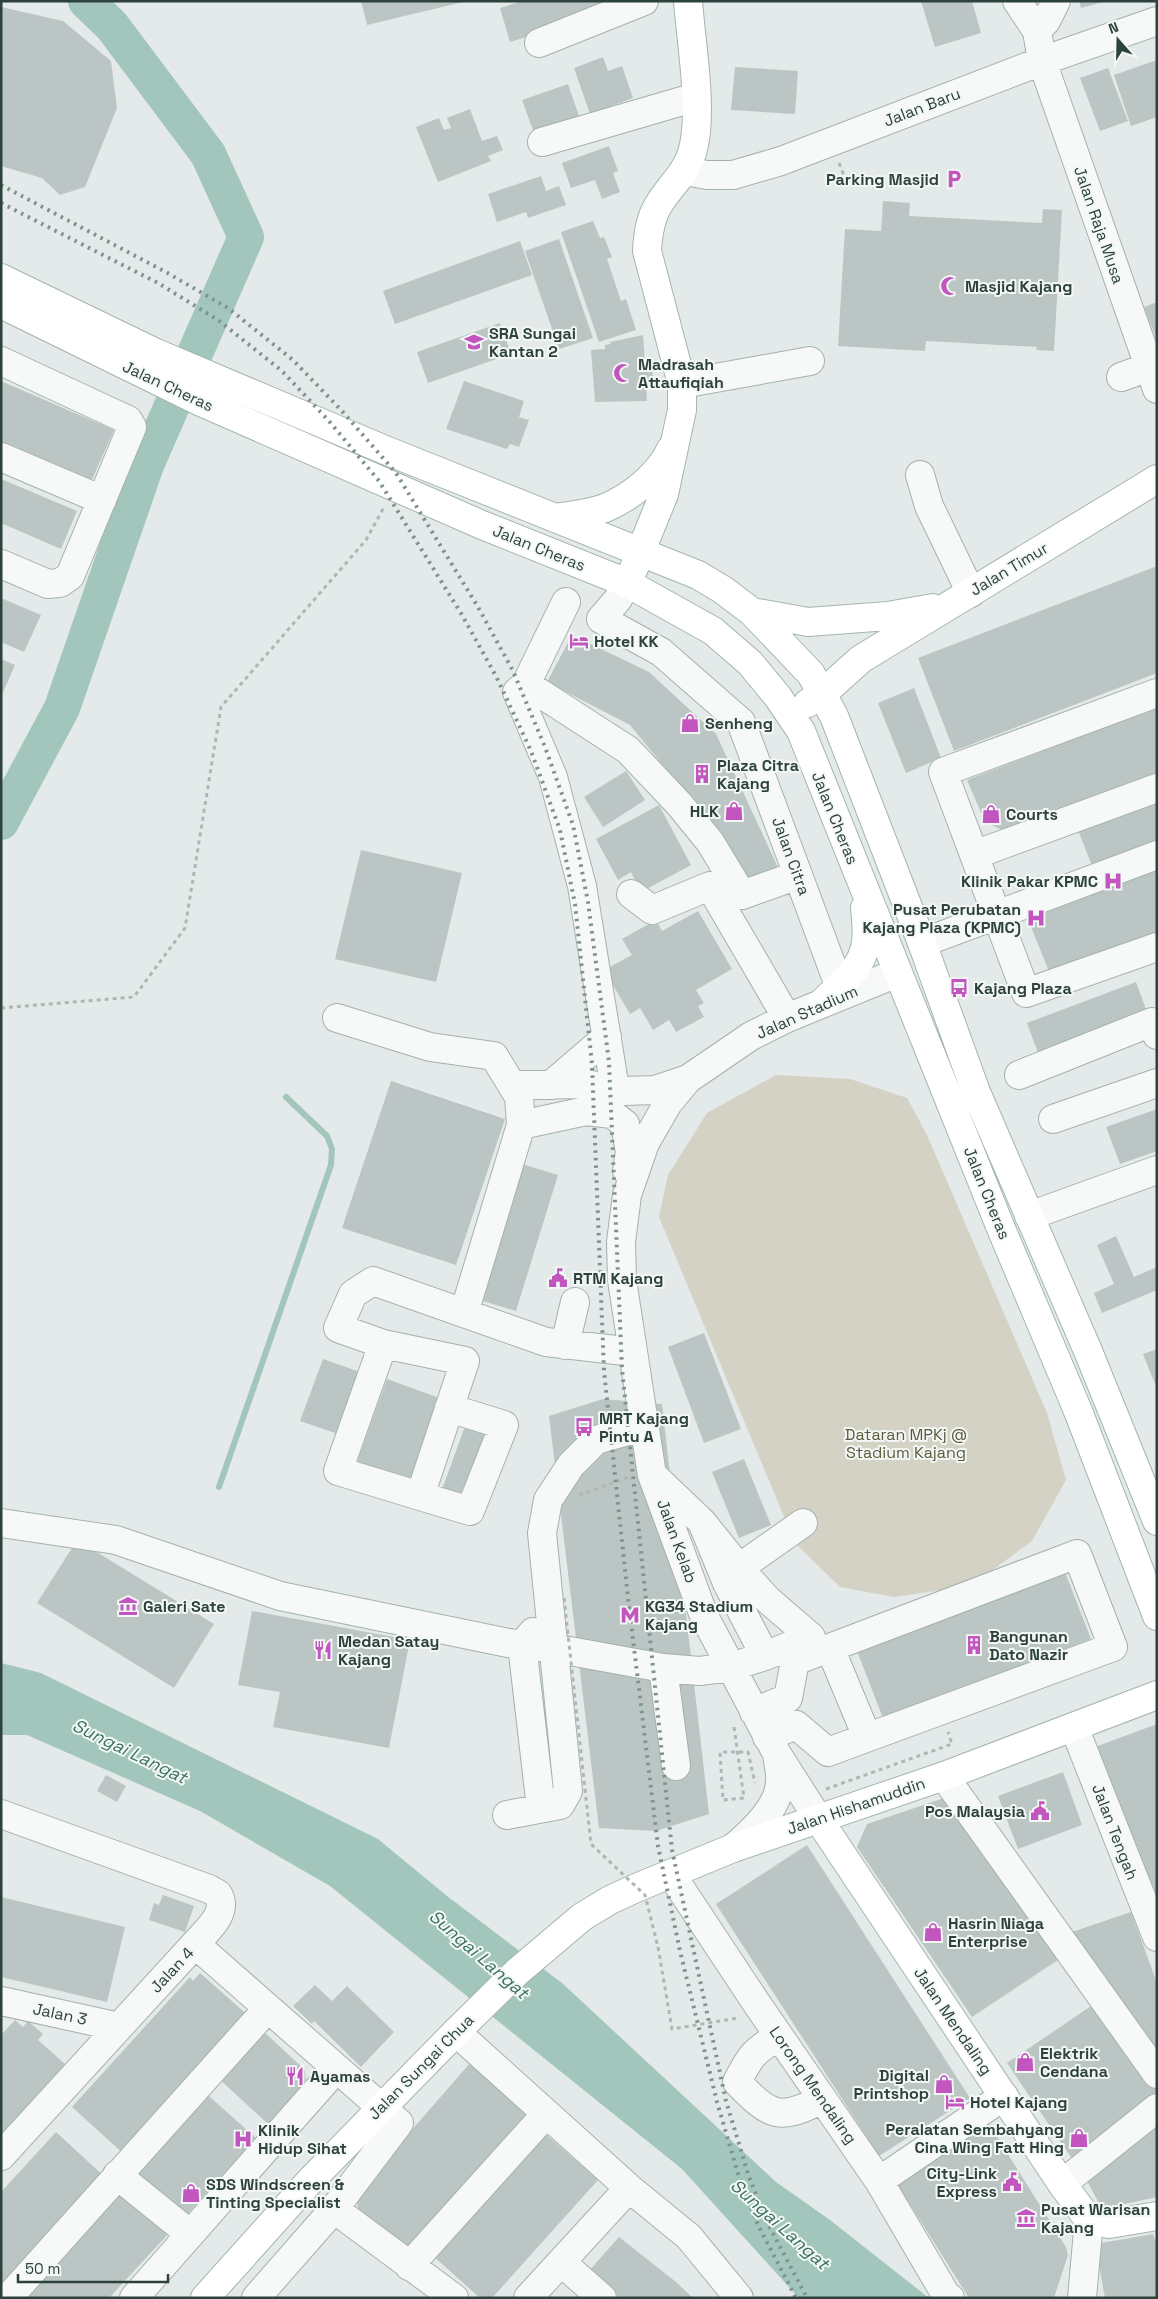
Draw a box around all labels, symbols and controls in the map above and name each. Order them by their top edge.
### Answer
north arrow [1093,15,1143,65]
text: N [1106,18,1121,38]
street label: Jalan Baru [880,83,964,131]
street label: Jalan Raja Musa [1069,163,1129,287]
parking icon: Parking Masjid [943,168,965,190]
place label: Parking Masjid [826,169,939,190]
mosque icon: Masjid Kajang [939,275,961,297]
place label: Masjid Kajang [965,276,1072,297]
place label: SRA Sungai Kantan 2 [489,323,576,362]
school or university icon: SRA Sungai Kantan 2 [463,331,485,353]
place label: Madrasah Attaufiqiah [638,354,724,393]
street label: Jalan Cheras [119,356,217,416]
mosque icon: Madrasah Attaufiqiah [612,362,634,384]
street label: Jalan Cheras [490,520,588,576]
street label: Jalan Timur [966,537,1052,601]
hotel icon: Hotel KK [568,630,590,652]
place label: Hotel KK [594,631,659,652]
shop icon: Senheng [679,712,701,734]
place label: Senheng [705,713,773,734]
place label: Plaza Citra Kajang [717,755,799,794]
building icon: Plaza Citra Kajang [691,763,713,785]
street label: Jalan Cheras [807,769,863,867]
shop icon: HLK [723,800,745,822]
place label: HLK [690,801,719,822]
shop icon: Courts [980,803,1002,825]
place label: Courts [1006,804,1058,825]
street label: Jalan Citra [767,814,815,898]
hospital icon: Klinik Pakar KPMC [1102,870,1124,892]
place label: Klinik Pakar KPMC [961,871,1098,892]
place label: Pusat Perubatan Kajang Plaza (KPMC) [863,899,1021,938]
hospital icon: Pusat Perubatan Kajang Plaza (KPMC) [1025,907,1047,929]
bus stop icon: Kajang Plaza [948,977,970,999]
place label: Kajang Plaza [974,978,1072,999]
street label: Jalan Stadium [753,980,861,1044]
street label: Jalan Cheras [959,1144,1015,1242]
public building icon: RTM Kajang [547,1267,569,1289]
place label: RTM Kajang [573,1268,663,1289]
place label: MRT Kajang Pintu A [599,1408,689,1447]
bus stop icon: MRT Kajang Pintu A [573,1416,595,1438]
park label: Dataran MPKj @ Stadium Kajang [845,1424,967,1463]
street label: Jalan Kelab [652,1496,702,1586]
museum icon: Galeri Sate [117,1595,139,1617]
place label: Galeri Sate [143,1596,226,1617]
place label: KG34 Stadium Kajang [645,1596,753,1635]
metro station icon: KG34 Stadium Kajang [619,1604,641,1626]
place label: Bangunan Dato Nazir [989,1626,1068,1665]
place label: Medan Satay Kajang [338,1631,439,1670]
building icon: Bangunan Dato Nazir [963,1634,985,1656]
restaurant icon: Medan Satay Kajang [312,1639,334,1661]
water label: Sungai Langat [69,1713,193,1789]
street label: Jalan Hishamuddin [784,1772,928,1840]
street label: Jalan Tengah [1087,1781,1143,1883]
public building icon: Pos Malaysia [1029,1800,1051,1822]
place label: Pos Malaysia [925,1801,1025,1822]
water label: Sungai Langat [424,1904,535,2005]
place label: Hasrin Niaga Enterprise [948,1913,1044,1952]
shop icon: Hasrin Niaga Enterprise [922,1921,944,1943]
street label: Jalan 4 [145,1943,199,1997]
street label: Jalan Mendaling [909,1963,997,2079]
street label: Jalan 3 [31,1998,89,2030]
street label: Jalan Sungai Chua [364,2010,478,2124]
street label: Lorong Mendaling [765,2022,861,2148]
place label: Elektrik Cendana [1040,2043,1108,2082]
shop icon: Elektrik Cendana [1014,2051,1036,2073]
restaurant icon: Ayamas [284,2065,306,2087]
place label: Digital Printshop [854,2065,929,2104]
place label: Ayamas [310,2066,370,2087]
shop icon: Digital Printshop [933,2073,955,2095]
hotel icon: Hotel Kajang [944,2091,966,2113]
place label: Hotel Kajang [970,2092,1067,2113]
place label: Peralatan Sembahyang Cina Wing Fatt Hing [886,2119,1064,2158]
place label: Klinik Hidup Sihat [258,2120,347,2159]
shop icon: Peralatan Sembahyang Cina Wing Fatt Hing [1068,2127,1090,2149]
hospital icon: Klinik Hidup Sihat [232,2128,254,2150]
place label: City-Link Express [927,2163,997,2202]
public building icon: City-Link Express [1001,2171,1023,2193]
place label: SDS Windscreen & Tinting Specialist [206,2174,345,2213]
water label: Sungai Langat [726,2174,835,2275]
shop icon: SDS Windscreen & Tinting Specialist [180,2182,202,2204]
place label: Pusat Warisan Kajang [1041,2199,1150,2238]
museum icon: Pusat Warisan Kajang [1015,2207,1037,2229]
scale bar [18,2252,168,2284]
text: 50 m [25,2259,60,2278]

